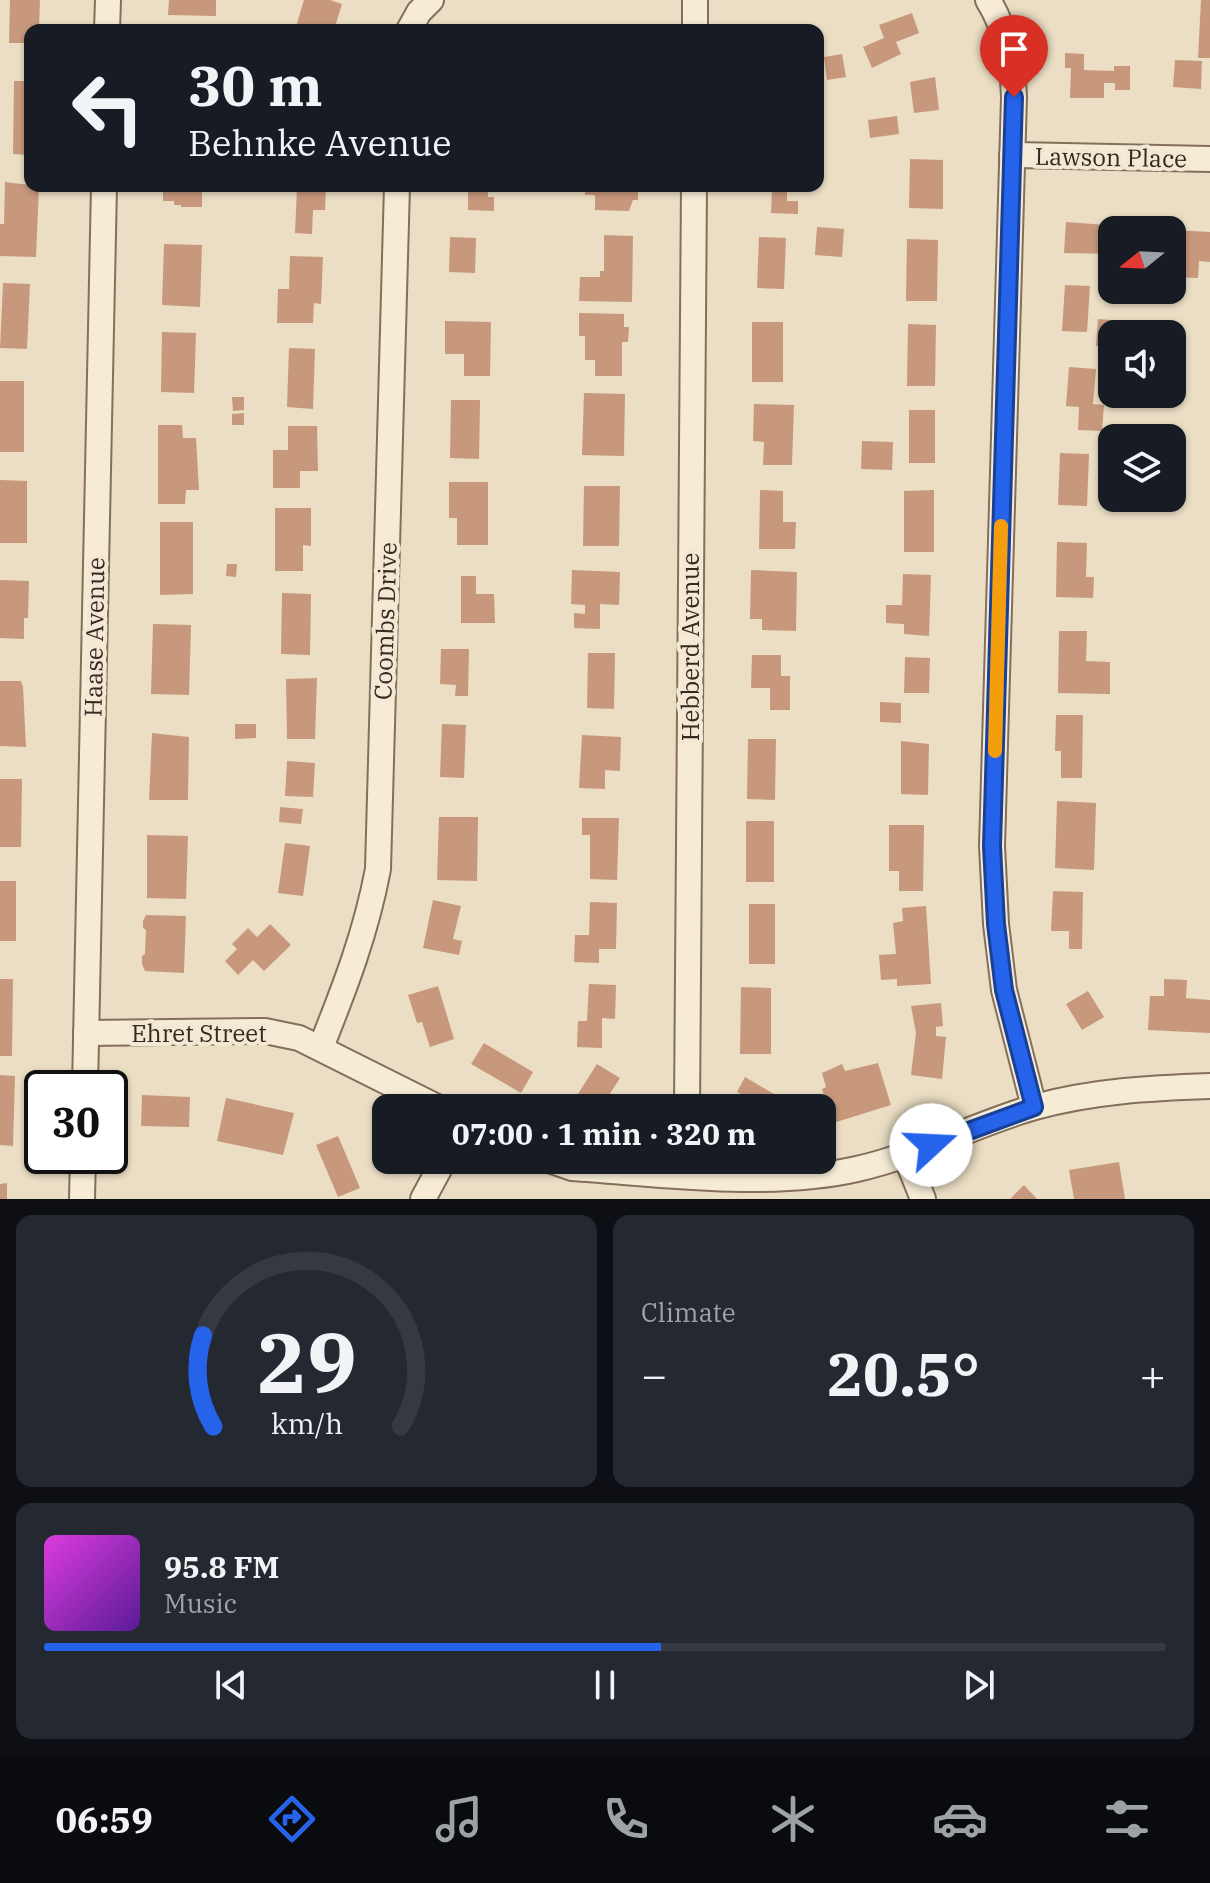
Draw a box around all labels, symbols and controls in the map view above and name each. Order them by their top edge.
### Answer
pin [980,15,1048,97]
icon: arrive [992,27,1036,71]
text: 30 m [188,49,323,121]
icon: left [56,56,160,160]
text: Behnke Avenue [188,119,452,166]
street label: Lawson Place [1035,140,1187,174]
north arrow [1098,216,1186,304]
map controls [1098,216,1186,512]
button: sound [1098,320,1186,408]
button: layers [1098,424,1186,512]
street label: Coombs Drive [366,542,404,700]
street label: Hebberd Avenue [674,553,706,741]
street label: Haase Avenue [77,557,111,717]
street label: Ehret Street [131,1017,267,1049]
speed limit sign: 30 [24,1070,128,1174]
position arrow [889,1103,973,1187]
text: 07:00 · 1 min · 320 m [452,1114,756,1153]
text: Climate [641,1295,736,1329]
text: 29 [257,1308,356,1416]
text: 20.5° [827,1334,980,1413]
text: − [641,1346,667,1403]
text: + [1140,1346,1166,1403]
text: km/h [270,1405,343,1442]
text: 95.8 FM [164,1547,279,1586]
text: Music [164,1586,237,1620]
icon: previous [209,1663,253,1707]
icon: pause [583,1663,627,1707]
icon: next [957,1663,1001,1707]
icon: directions [264,1791,320,1847]
icon: music [431,1791,487,1847]
icon: phone [598,1791,654,1847]
icon: climate [765,1791,821,1847]
icon: car [932,1791,988,1847]
icon: filters [1099,1791,1155,1847]
text: 06:59 [55,1796,153,1843]

